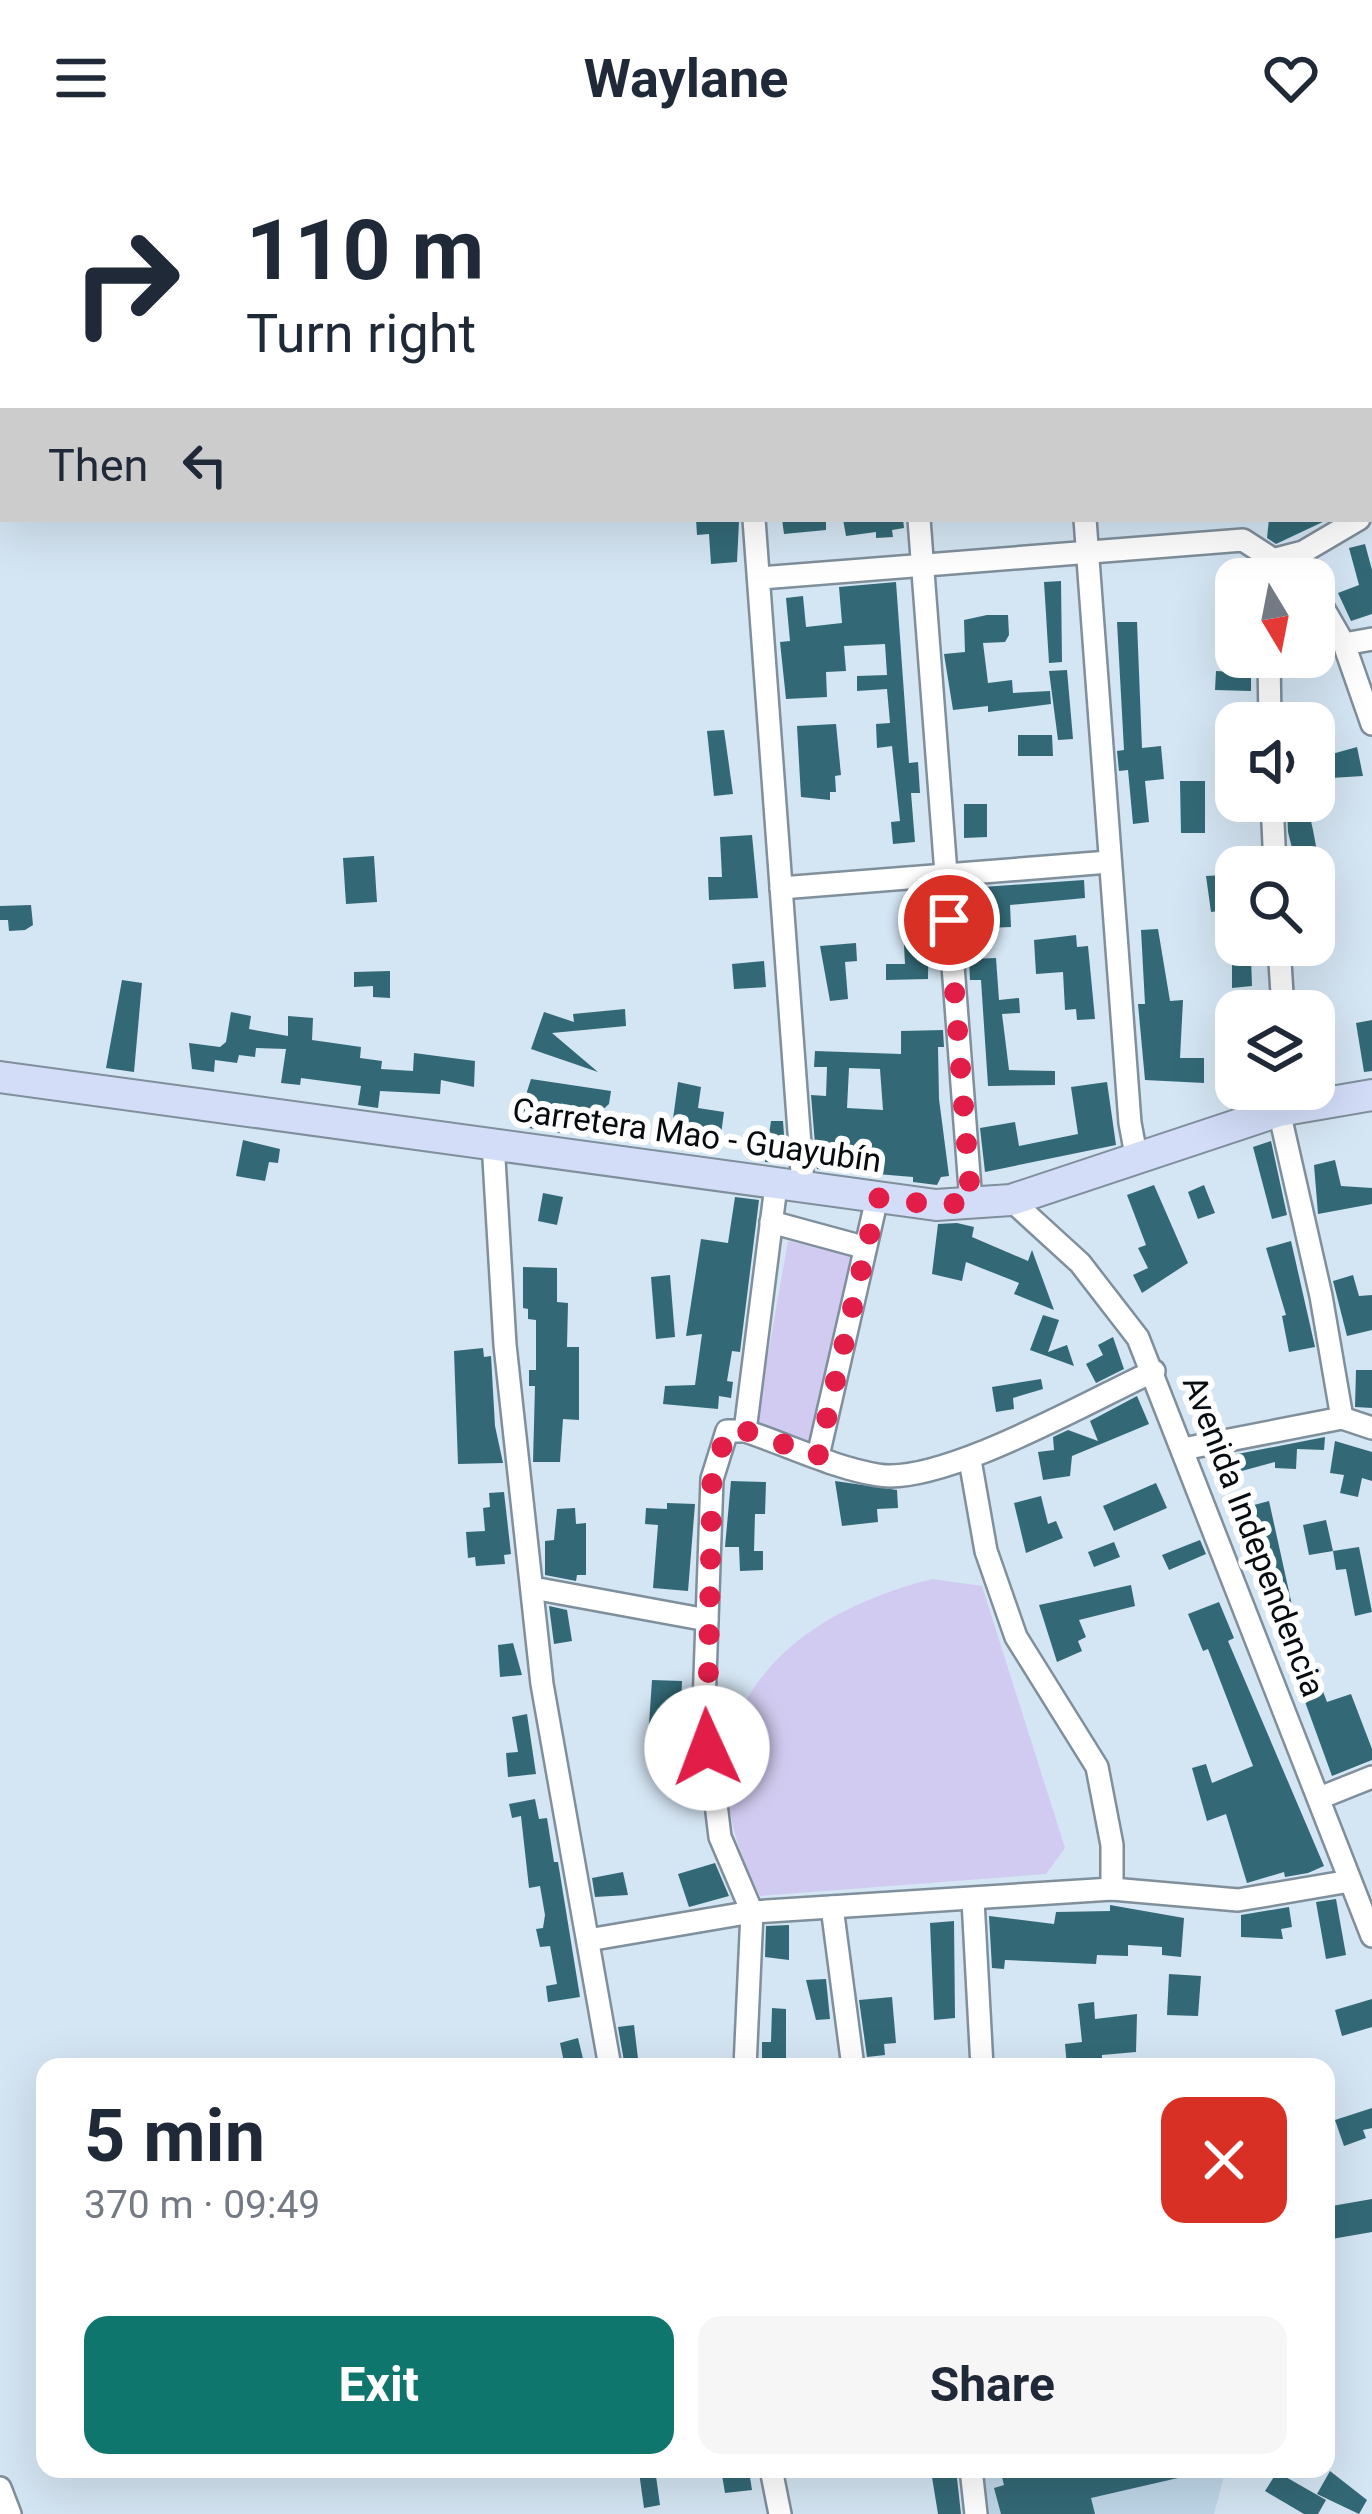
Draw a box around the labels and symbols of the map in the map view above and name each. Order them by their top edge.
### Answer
north arrow [1215,558,1335,678]
pin [898,869,1000,971]
street label: Carretera Mao - Guayubín [510,1090,884,1180]
street label: Avenida Independencia [1175,1370,1333,1702]
position arrow [644,1685,770,1811]

